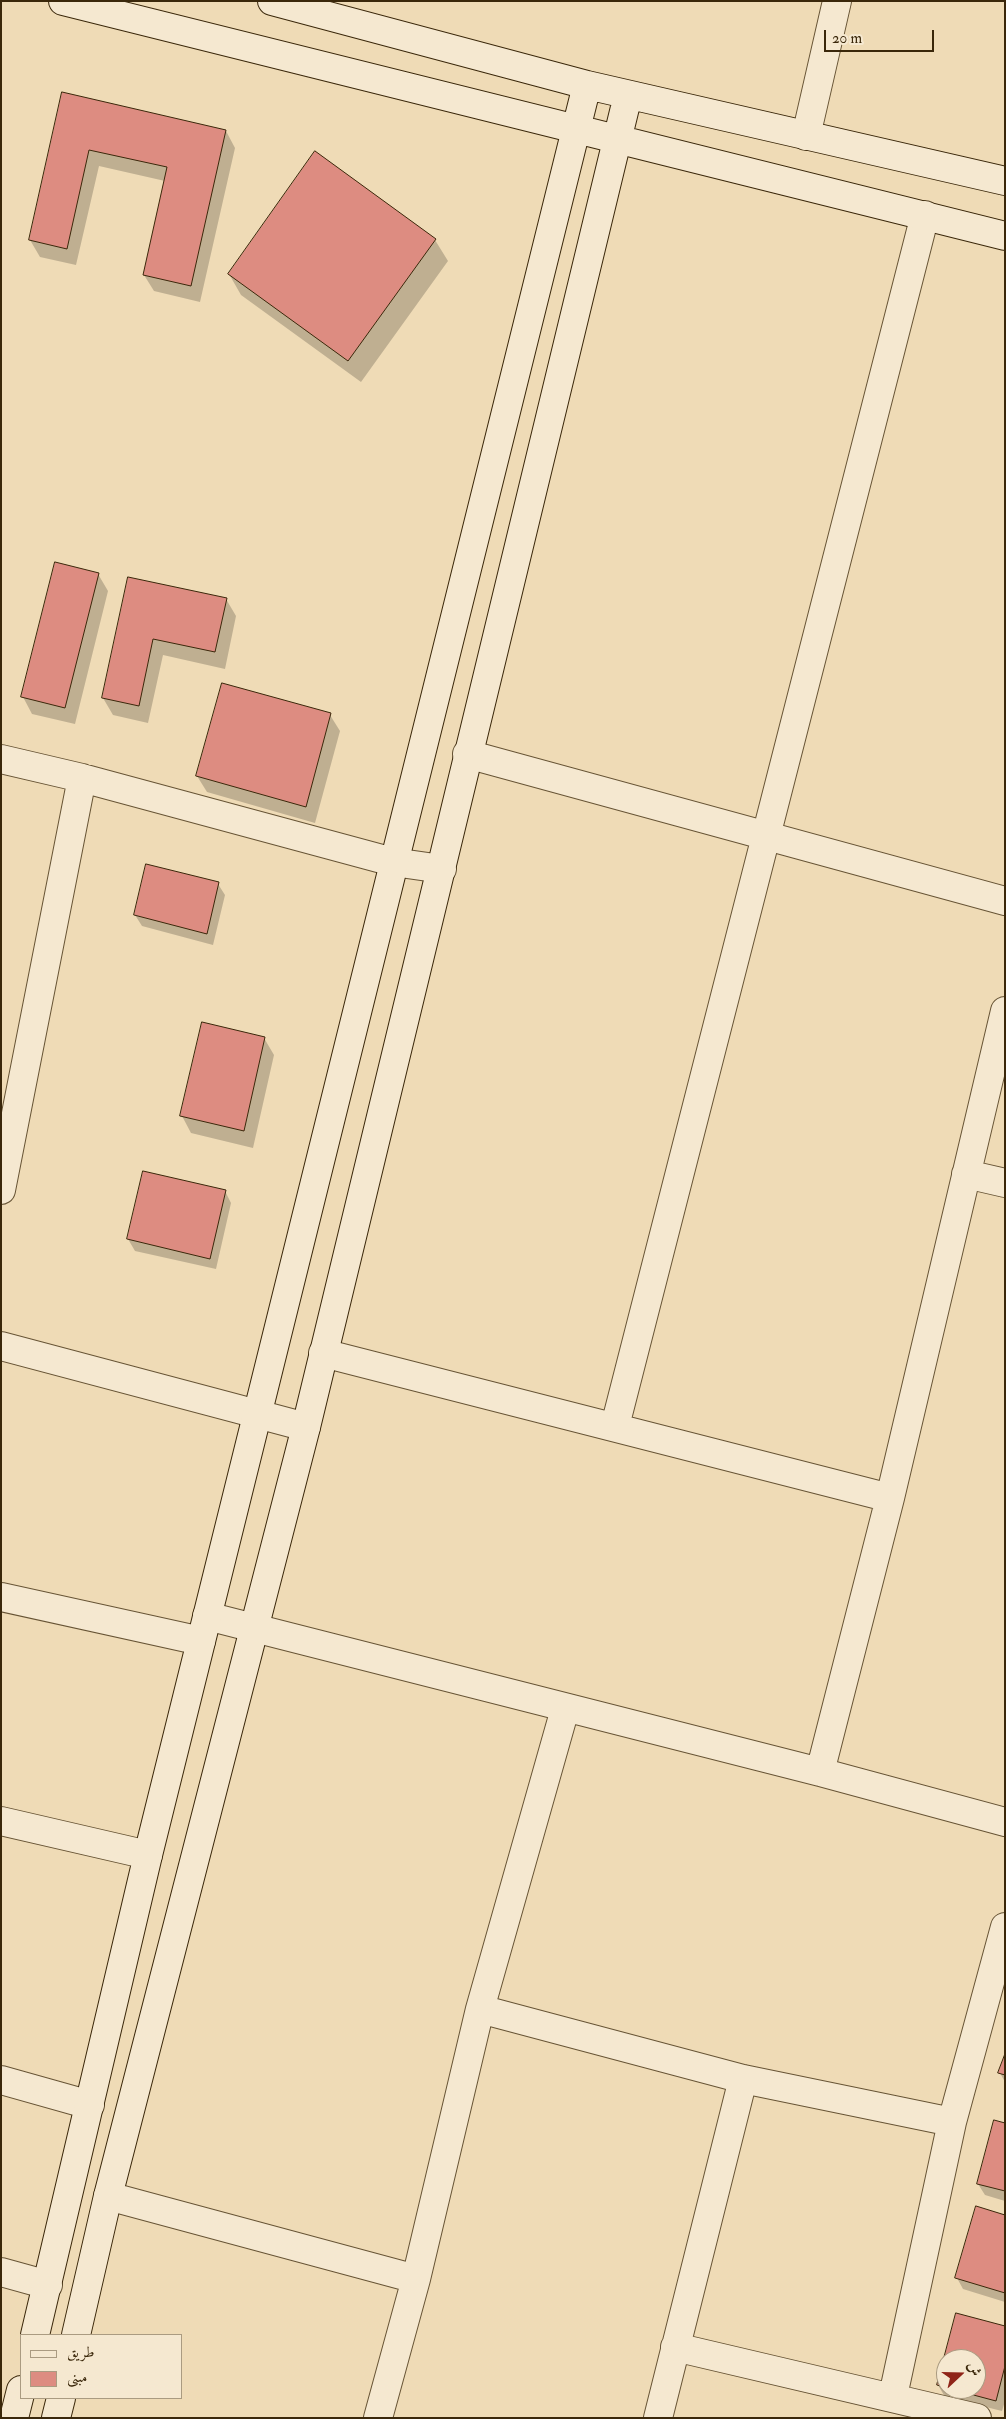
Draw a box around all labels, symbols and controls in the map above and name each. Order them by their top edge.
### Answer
scale bar [826,20,936,52]
text: 20 m [832,29,862,48]
legend [20,2334,182,2399]
text: طريق [67,2343,94,2362]
north arrow [936,2349,986,2399]
text: ش [964,2359,985,2378]
text: مبنى [67,2368,87,2387]

